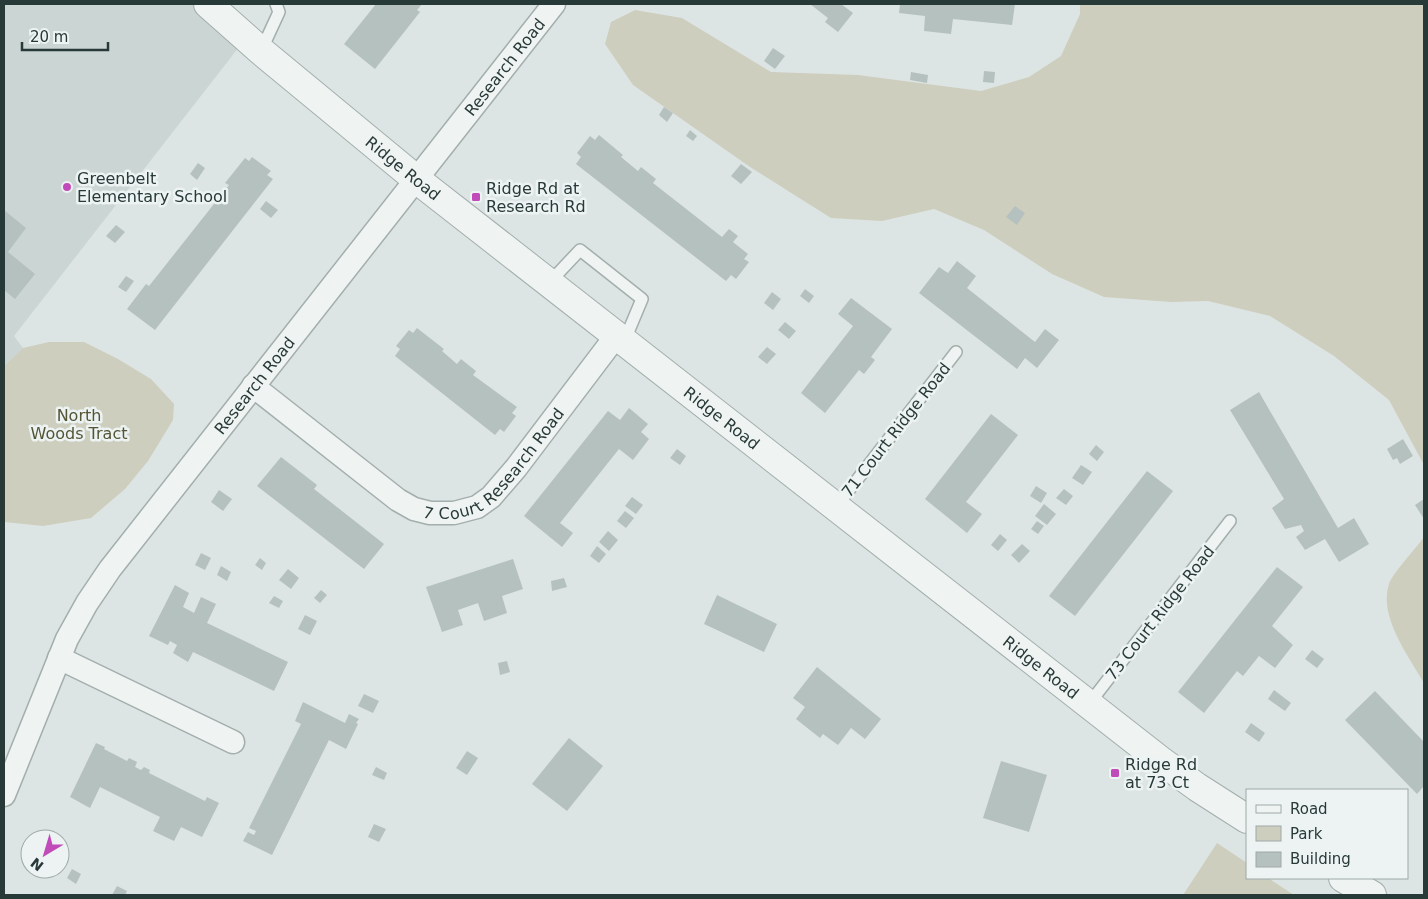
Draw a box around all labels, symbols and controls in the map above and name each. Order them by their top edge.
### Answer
street label: Research Road [460,14,549,119]
scale bar [22,20,109,52]
text: 20 m [30,28,68,46]
street label: Ridge Road [362,132,444,204]
place label: Greenbelt Elementary School [77,169,227,206]
place label: Ridge Rd at Research Rd [486,179,586,216]
marker: Greenbelt Elementary School [61,181,73,193]
marker: Ridge Rd at Research Rd [470,191,482,203]
street label: Research Road [210,333,298,438]
street label: 71 Court Ridge Road [838,359,954,501]
street label: Ridge Road [680,382,764,453]
street label: 7 Court Research Road [421,404,568,523]
park label: North Woods Tract [31,406,127,443]
street label: 73 Court Ridge Road [1102,542,1218,684]
street label: Ridge Road [999,632,1083,703]
place label: Ridge Rd at 73 Ct [1125,755,1197,792]
marker: Ridge Rd at 73 Ct [1109,767,1121,779]
legend [1246,789,1408,879]
text: Road [1290,800,1328,818]
text: Park [1290,825,1323,843]
north arrow [20,829,70,879]
text: Building [1290,850,1351,868]
text: N [27,854,47,874]

